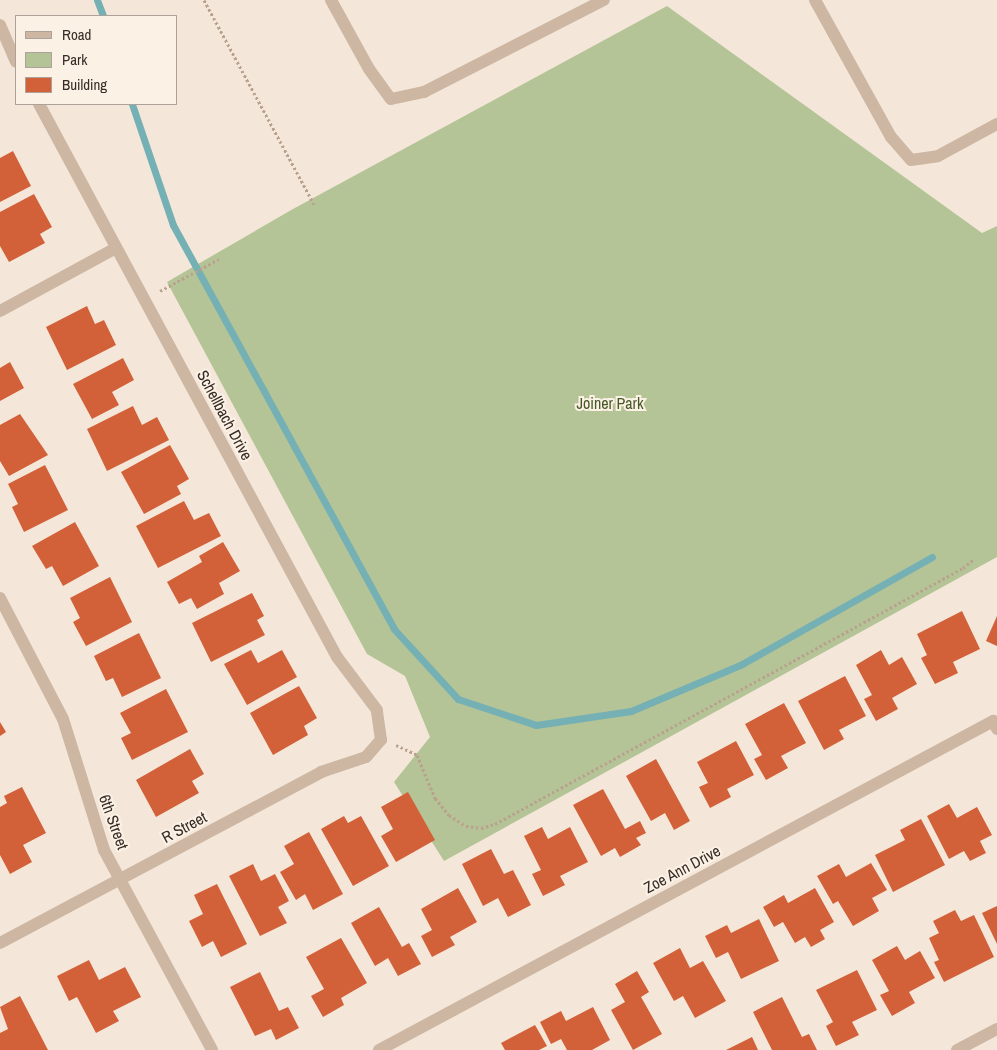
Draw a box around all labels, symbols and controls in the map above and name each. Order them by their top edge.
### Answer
legend [15,15,178,105]
text: Road [62,24,91,45]
text: Park [62,49,87,70]
text: Building [62,74,107,95]
street label: Schellbach Drive [193,367,257,463]
park label: Joiner Park [576,393,644,413]
street label: 6th Street [95,792,133,852]
street label: R Street [158,807,210,847]
street label: Zoe Ann Drive [640,841,724,897]

